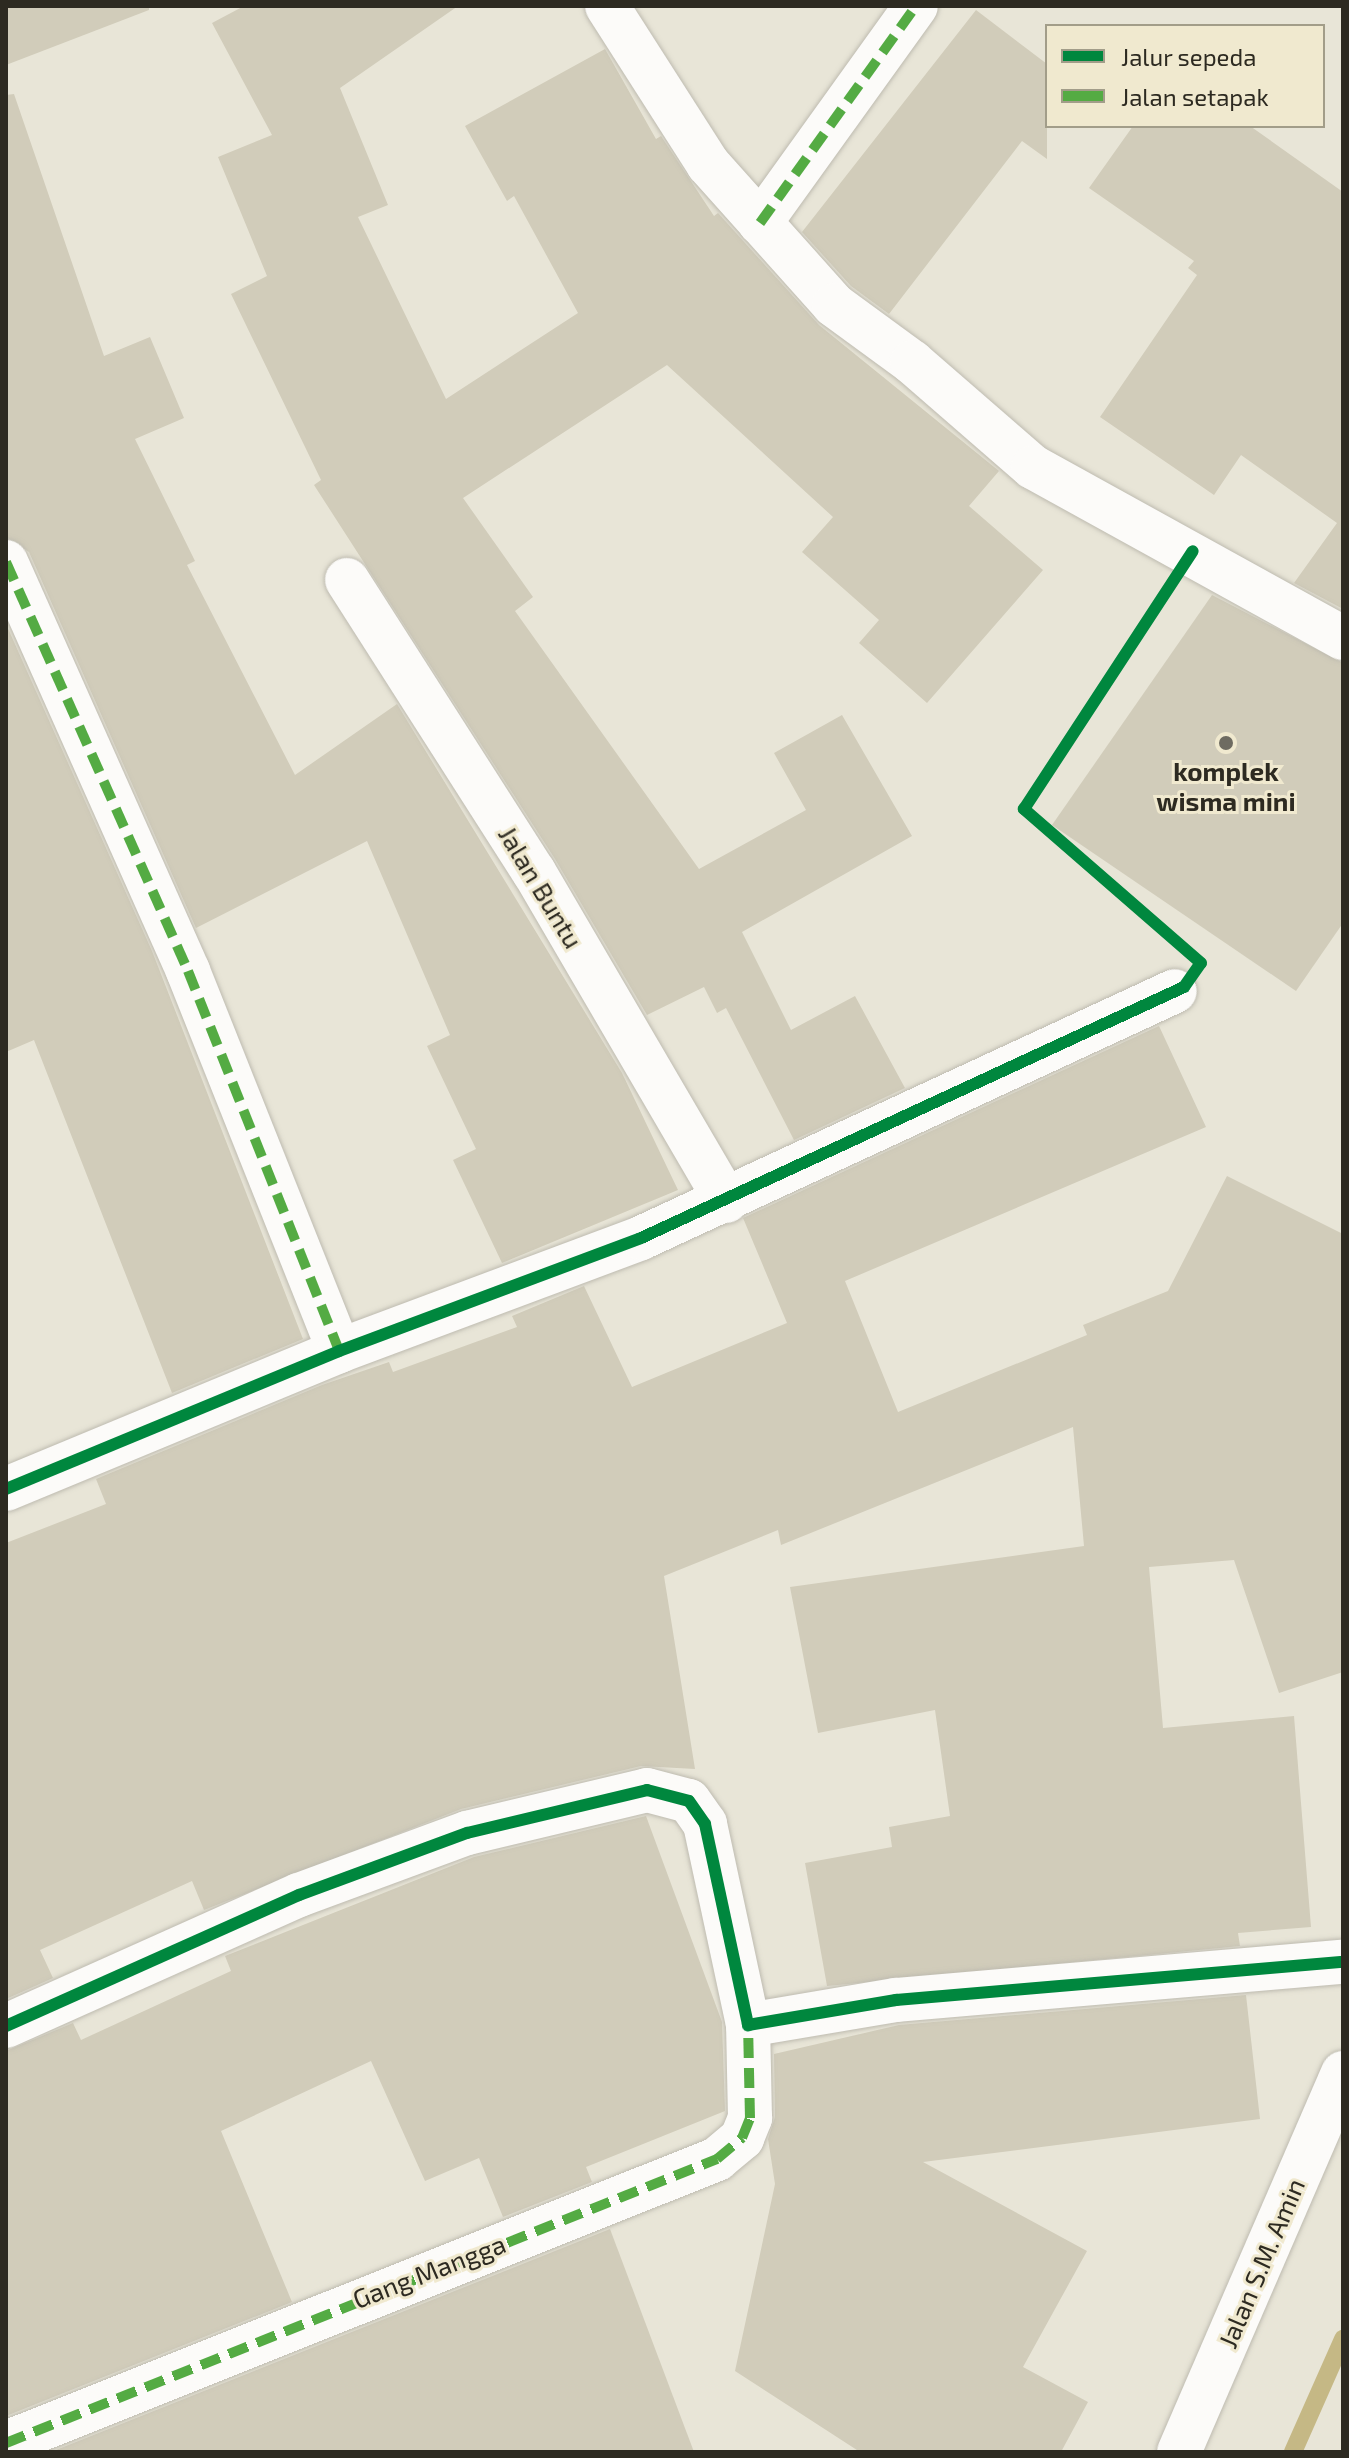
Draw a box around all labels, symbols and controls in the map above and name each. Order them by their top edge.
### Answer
legend [1045,24,1325,128]
text: Jalur sepeda [1121,42,1256,71]
text: Jalan setapak [1121,82,1269,111]
marker: komplek wisma mini [1217,734,1235,752]
place label: komplek wisma mini [1156,755,1296,816]
street label: Jalan Buntu [492,820,590,954]
street label: Jalan S.M. Amin [1211,2173,1311,2353]
street label: Gang Mangga [348,2228,510,2314]

